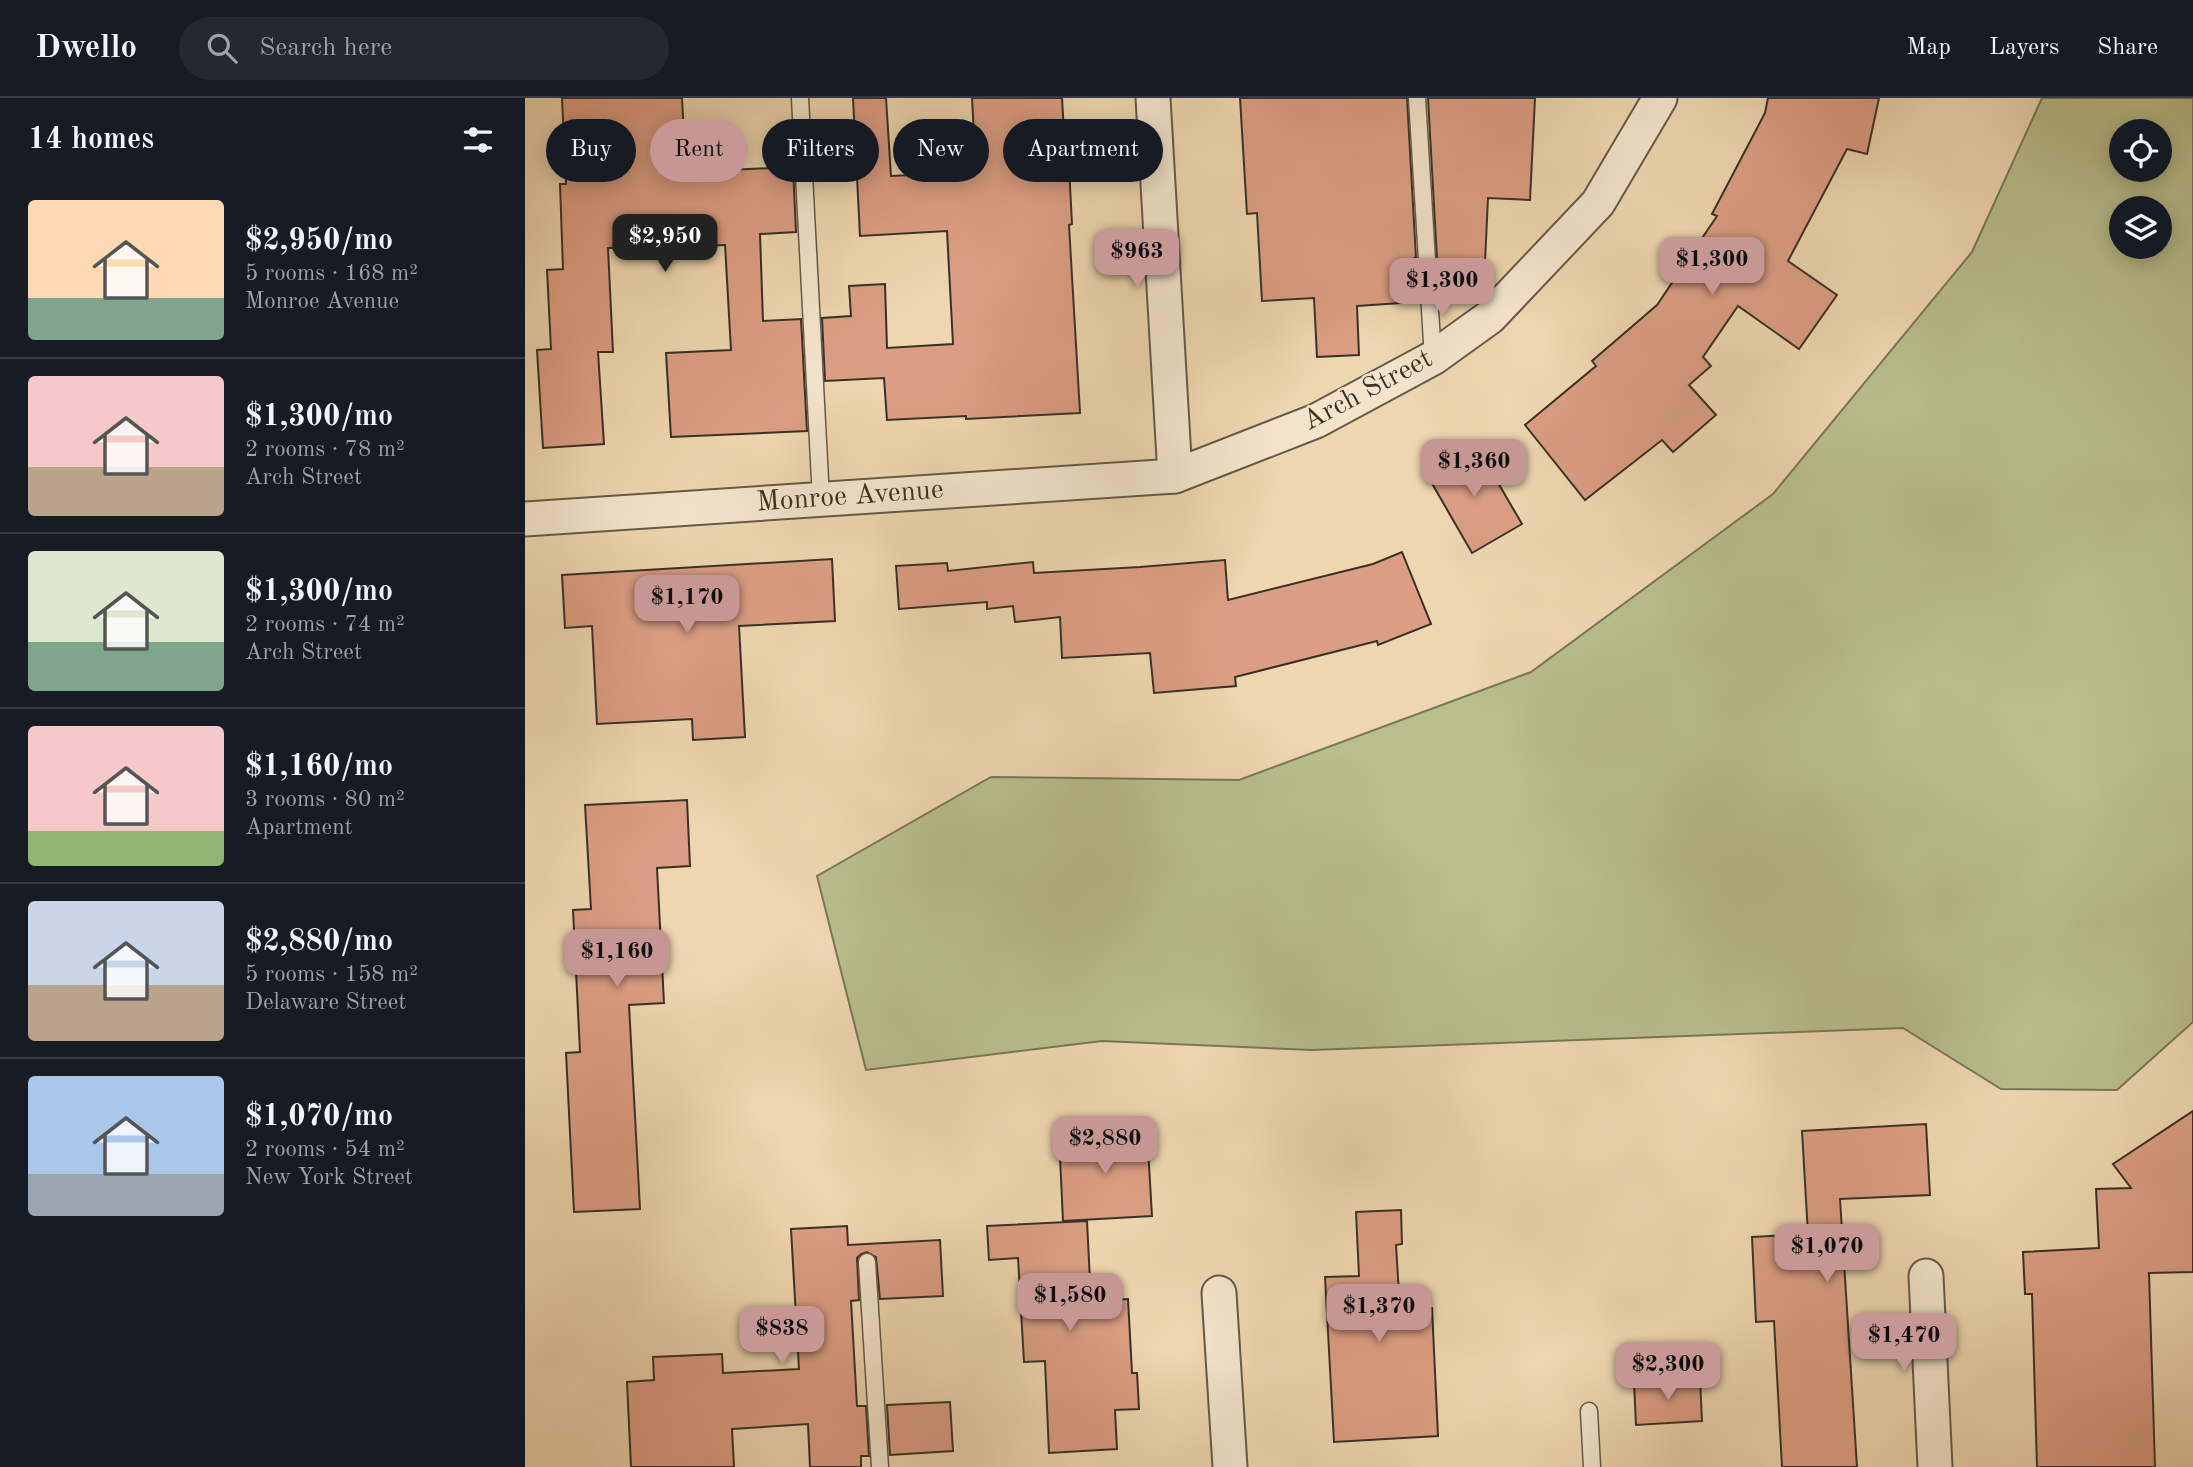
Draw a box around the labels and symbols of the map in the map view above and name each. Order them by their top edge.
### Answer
pin: $2,950 [608,214,722,274]
pin: $963 [1096,230,1178,289]
pin: $1,300 [1655,238,1769,297]
pin: $1,300 [1385,258,1499,318]
street label: Arch Street [1299,345,1437,437]
pin: $1,360 [1417,440,1531,499]
street label: Monroe Avenue [756,476,944,518]
pin: $1,170 [630,575,744,635]
pin: $1,160 [560,930,674,989]
pin: $2,880 [1048,1116,1162,1176]
pin: $1,070 [1770,1224,1884,1284]
pin: $1,580 [1013,1274,1127,1333]
pin: $1,370 [1322,1284,1436,1344]
pin: $838 [741,1306,823,1366]
pin: $1,470 [1847,1314,1961,1373]
pin: $2,300 [1611,1342,1725,1402]

